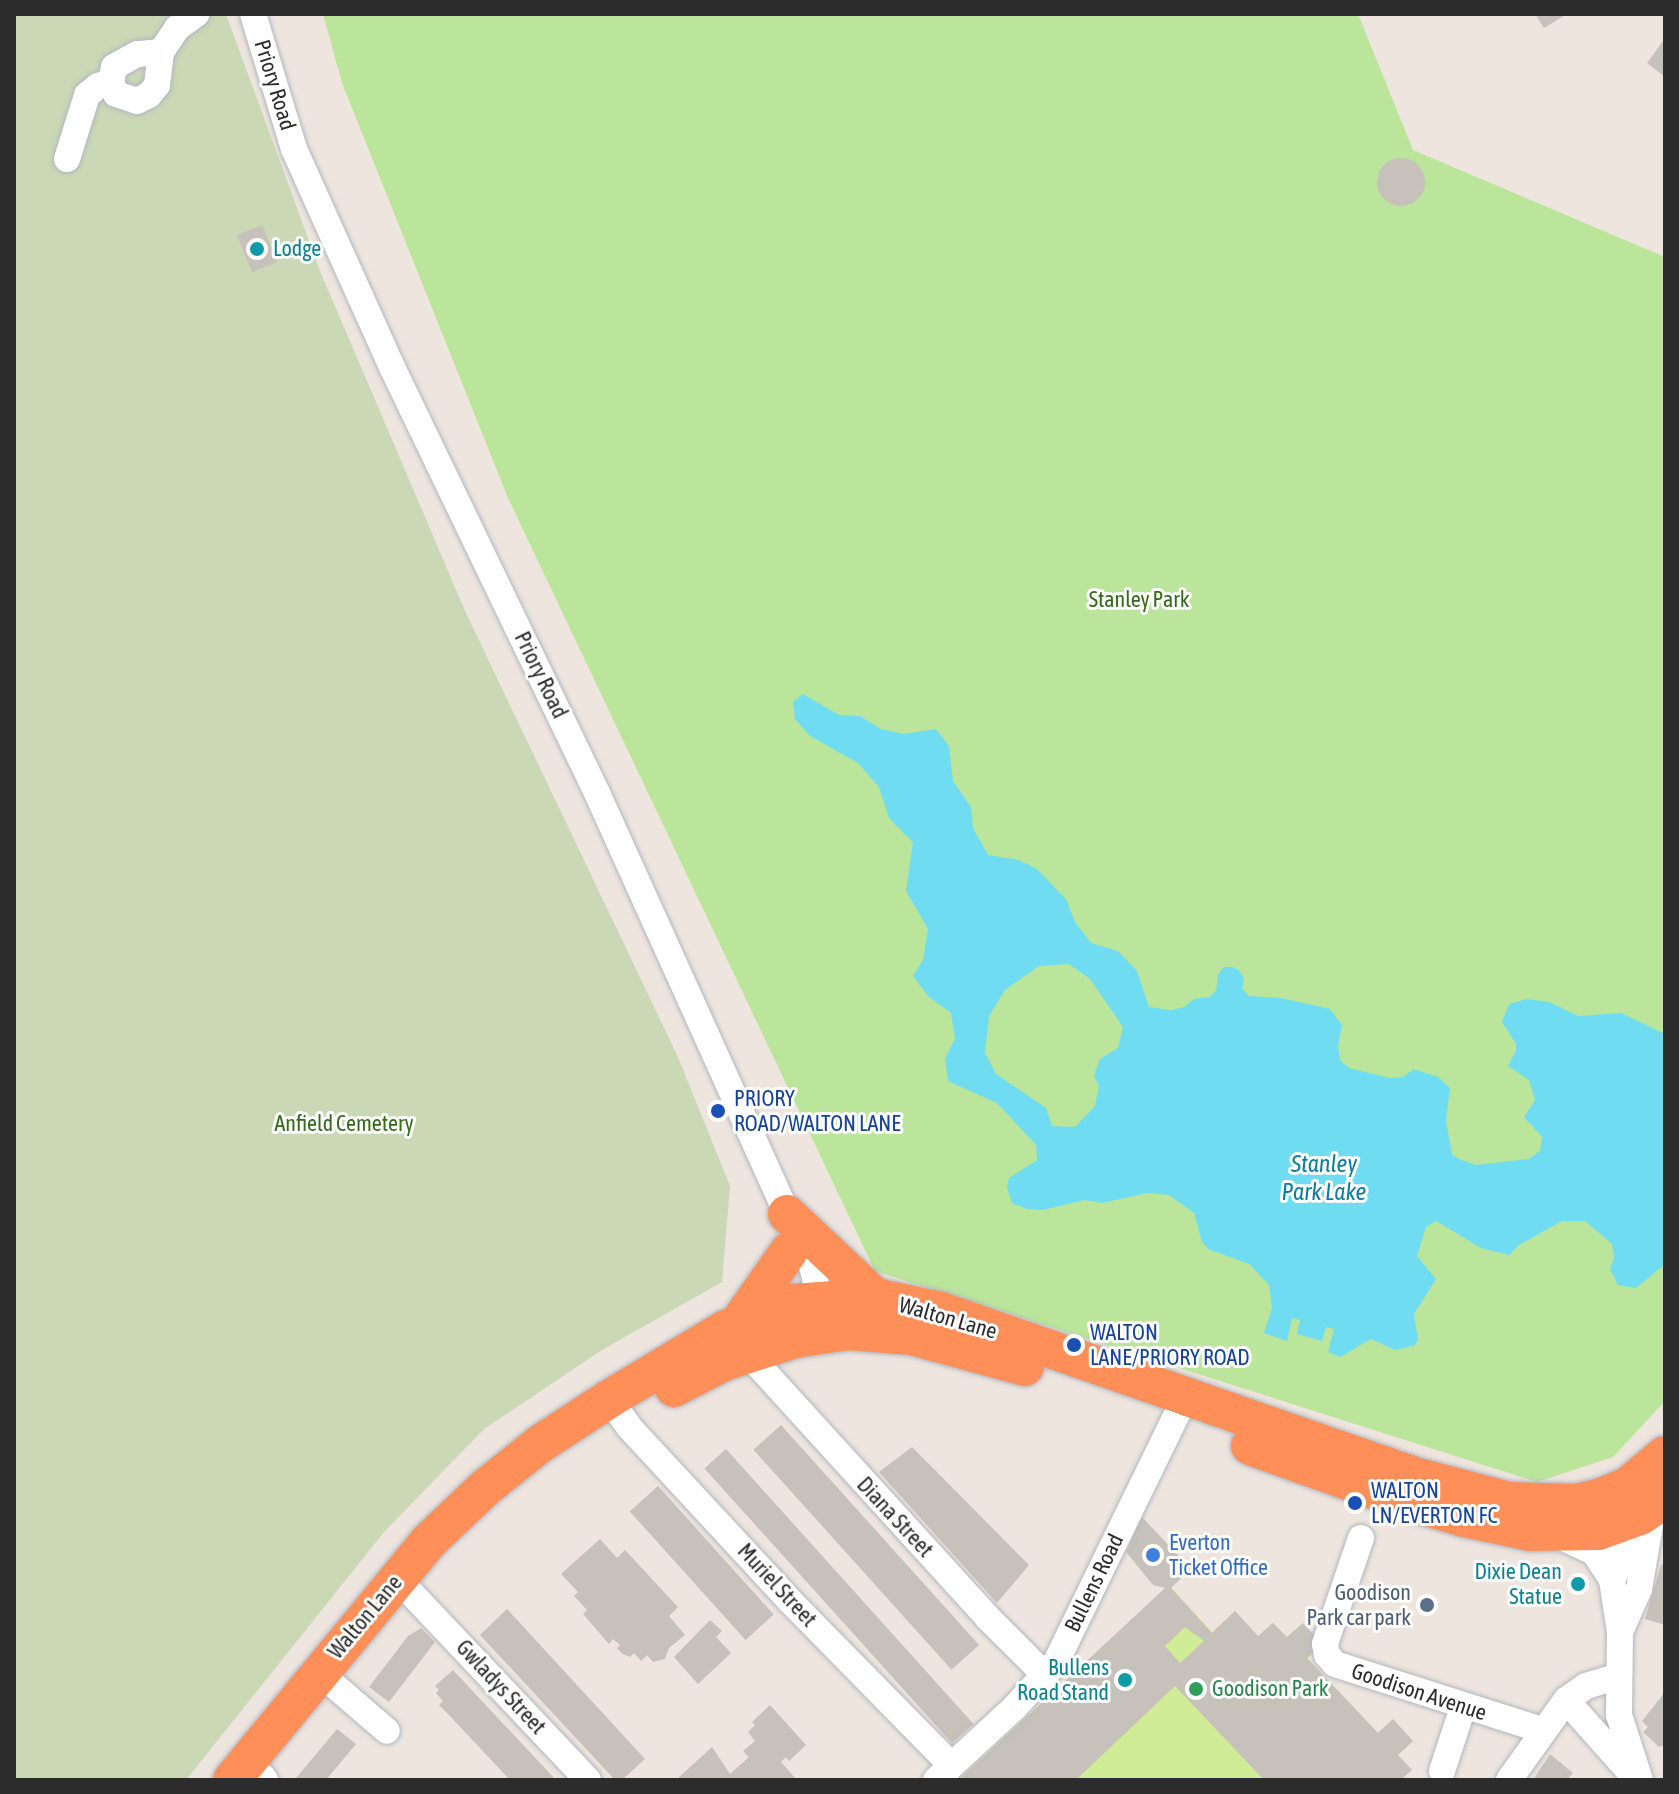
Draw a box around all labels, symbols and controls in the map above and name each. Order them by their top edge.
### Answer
street label: Priory Road [249,37,301,133]
place label: Lodge [273,236,321,262]
marker: Lodge [248,240,266,258]
park label: Stanley Park [1089,587,1189,613]
street label: Priory Road [509,627,573,723]
place label: PRIORY ROAD/WALTON LANE [734,1085,901,1136]
marker: PRIORY ROAD/WALTON LANE [709,1102,727,1120]
park label: Anfield Cemetery [275,1111,413,1137]
water label: Stanley Park Lake [1281,1150,1367,1206]
street label: Walton Lane [896,1291,1000,1345]
place label: WALTON LANE/PRIORY ROAD [1090,1319,1250,1370]
marker: WALTON LANE/PRIORY ROAD [1065,1336,1083,1354]
street label: Diana Street [851,1472,939,1562]
place label: WALTON LN/EVERTON FC [1371,1477,1497,1528]
marker: WALTON LN/EVERTON FC [1346,1494,1364,1512]
place label: Everton Ticket Office [1169,1529,1268,1580]
street label: Bullens Road [1059,1530,1129,1636]
street label: Muriel Street [732,1538,822,1632]
marker: Everton Ticket Office [1144,1546,1162,1564]
place label: Dixie Dean Statue [1474,1558,1562,1610]
street label: Walton Lane [322,1570,408,1664]
marker: Dixie Dean Statue [1569,1575,1587,1593]
place label: Goodison Park car park [1307,1579,1411,1630]
marker: Goodison Park car park [1418,1596,1436,1614]
street label: Gwladys Street [451,1634,551,1740]
place label: Bullens Road Stand [1017,1654,1109,1706]
street label: Goodison Avenue [1348,1658,1490,1726]
marker: Bullens Road Stand [1116,1671,1134,1689]
place label: Goodison Park [1212,1676,1328,1702]
marker: Goodison Park [1187,1680,1205,1698]

